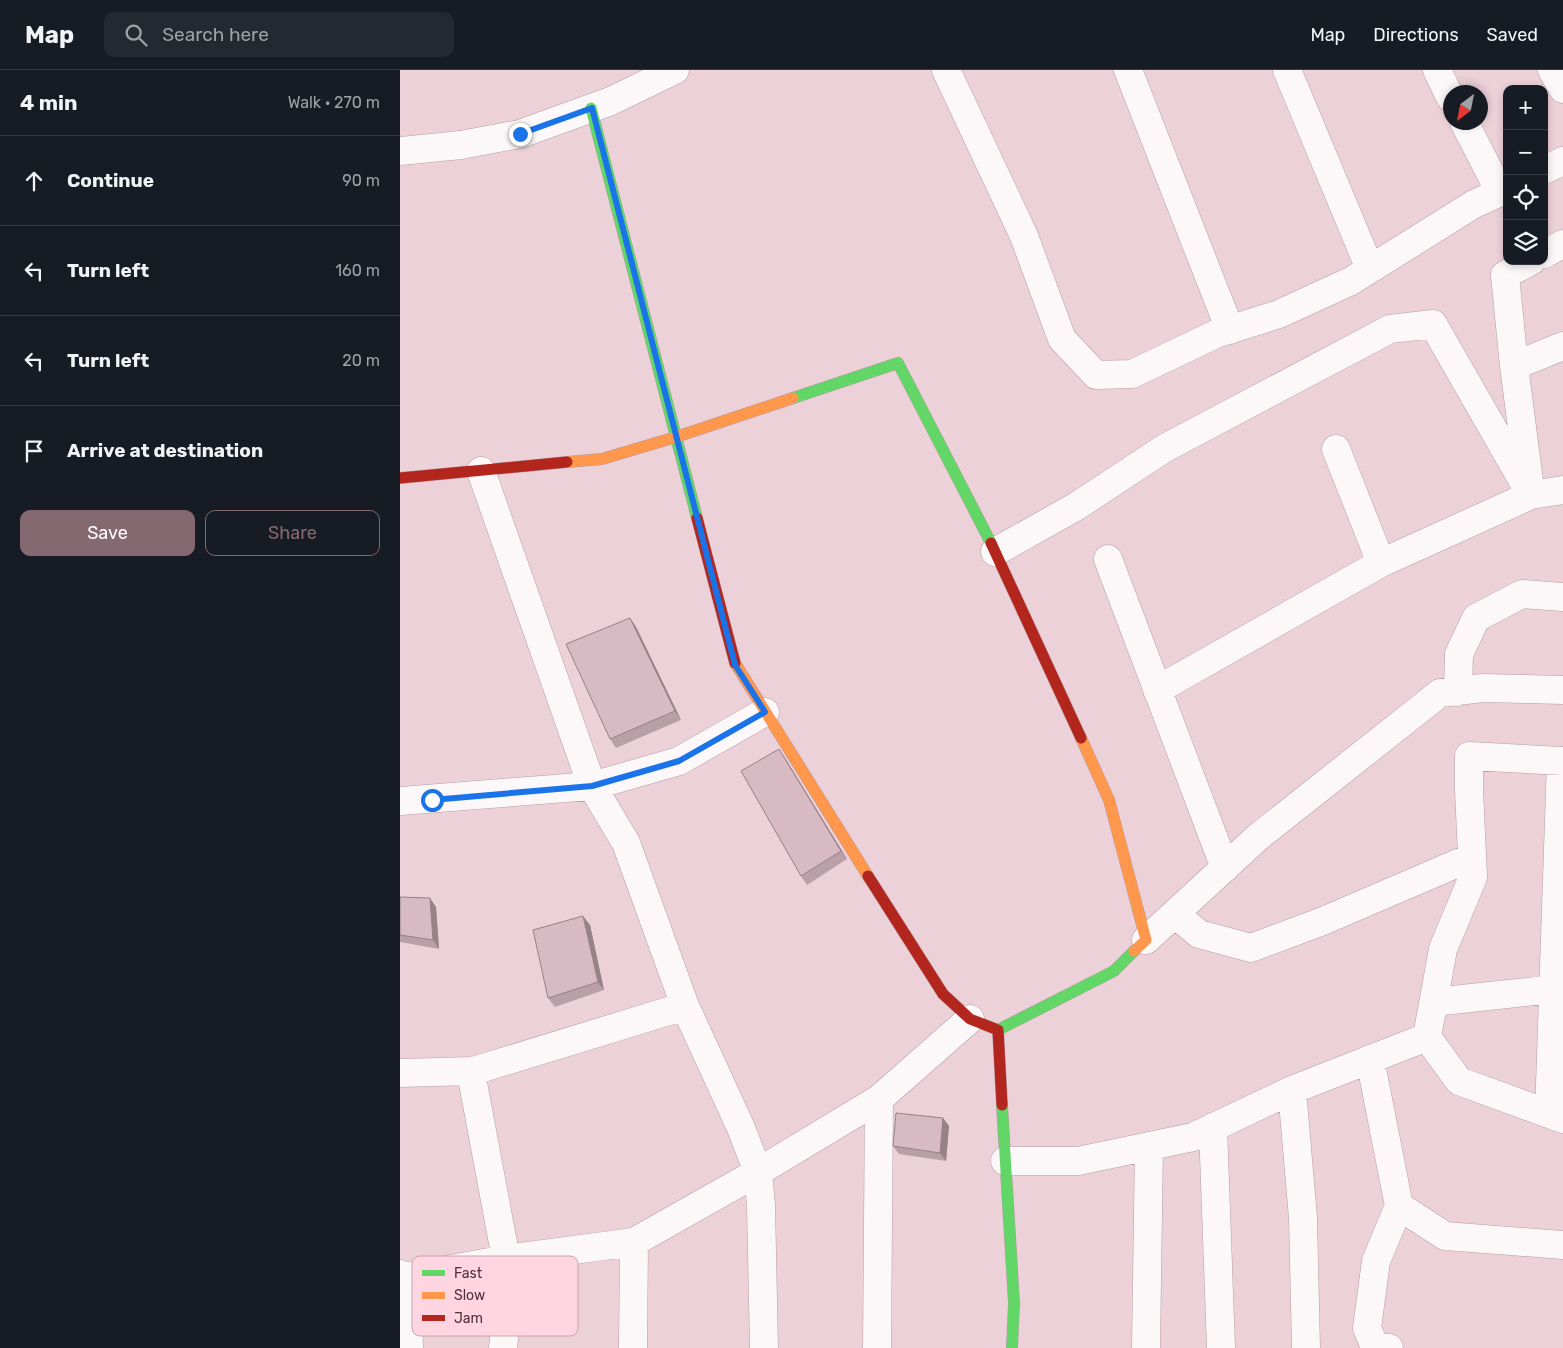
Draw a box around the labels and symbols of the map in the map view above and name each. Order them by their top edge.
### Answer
north arrow [1443,85,1488,130]
route end [509,123,532,146]
route start [421,789,444,812]
legend [412,1256,578,1336]
text: Fast [454,1265,483,1282]
text: Slow [454,1287,485,1304]
text: Jam [454,1310,483,1327]

